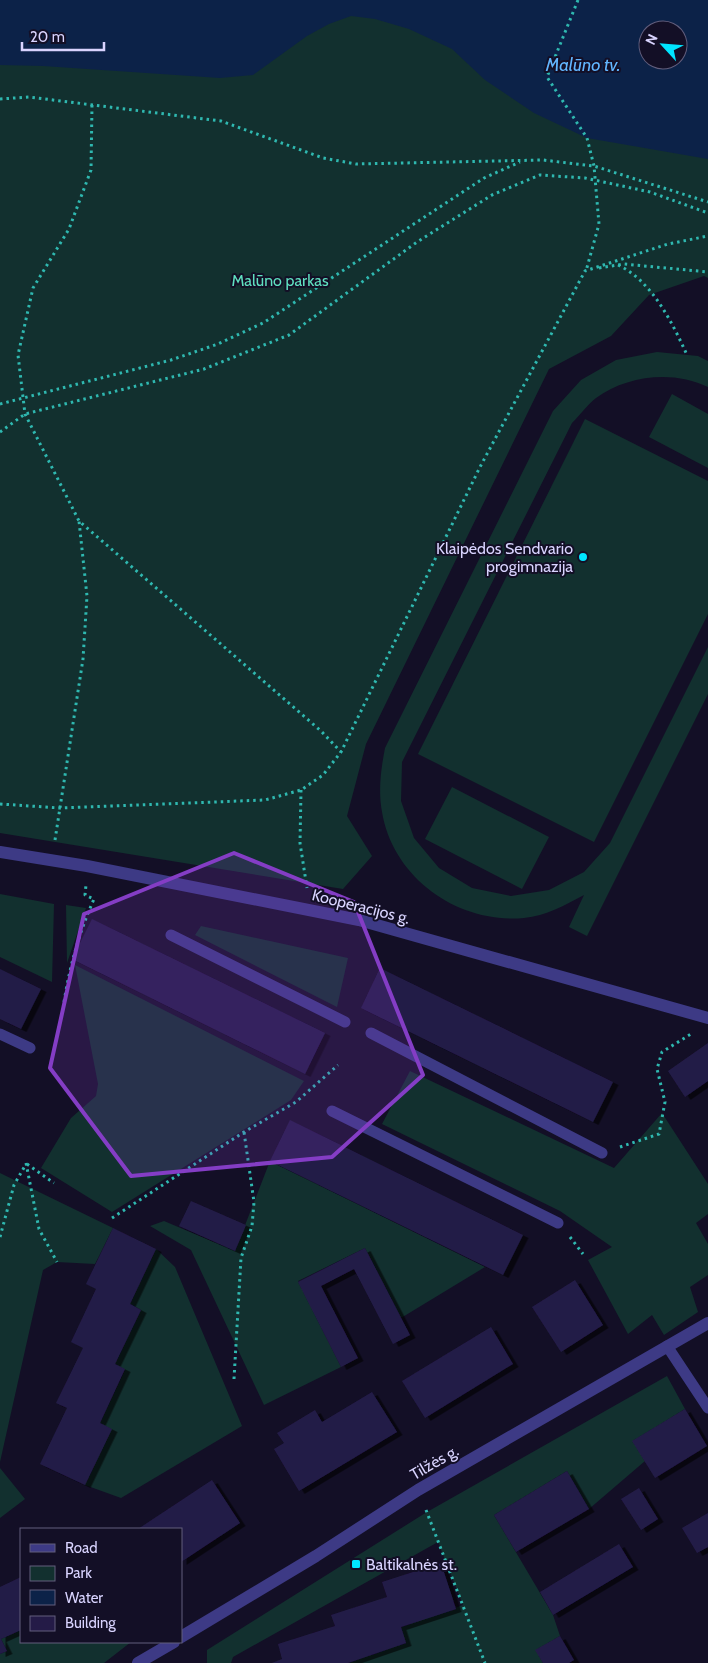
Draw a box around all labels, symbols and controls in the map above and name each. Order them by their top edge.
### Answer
scale bar [22,20,105,52]
north arrow [638,20,688,70]
text: 20 m [30,28,65,46]
text: N [641,31,662,48]
water label: Malūno tv. [545,54,620,76]
park label: Malūno parkas [231,271,329,290]
place label: Klaipėdos Sendvario progimnazija [436,539,573,576]
marker: Klaipėdos Sendvario progimnazija [577,551,589,563]
street label: Kooperacijos g. [310,885,412,928]
street label: Tilžės g. [407,1441,462,1484]
legend [20,1528,182,1643]
text: Road [65,1539,98,1557]
place label: Baltikalnės st. [366,1555,457,1574]
marker: Baltikalnės st. [350,1558,362,1570]
text: Park [65,1564,92,1582]
text: Water [65,1589,103,1607]
text: Building [65,1614,116,1632]

